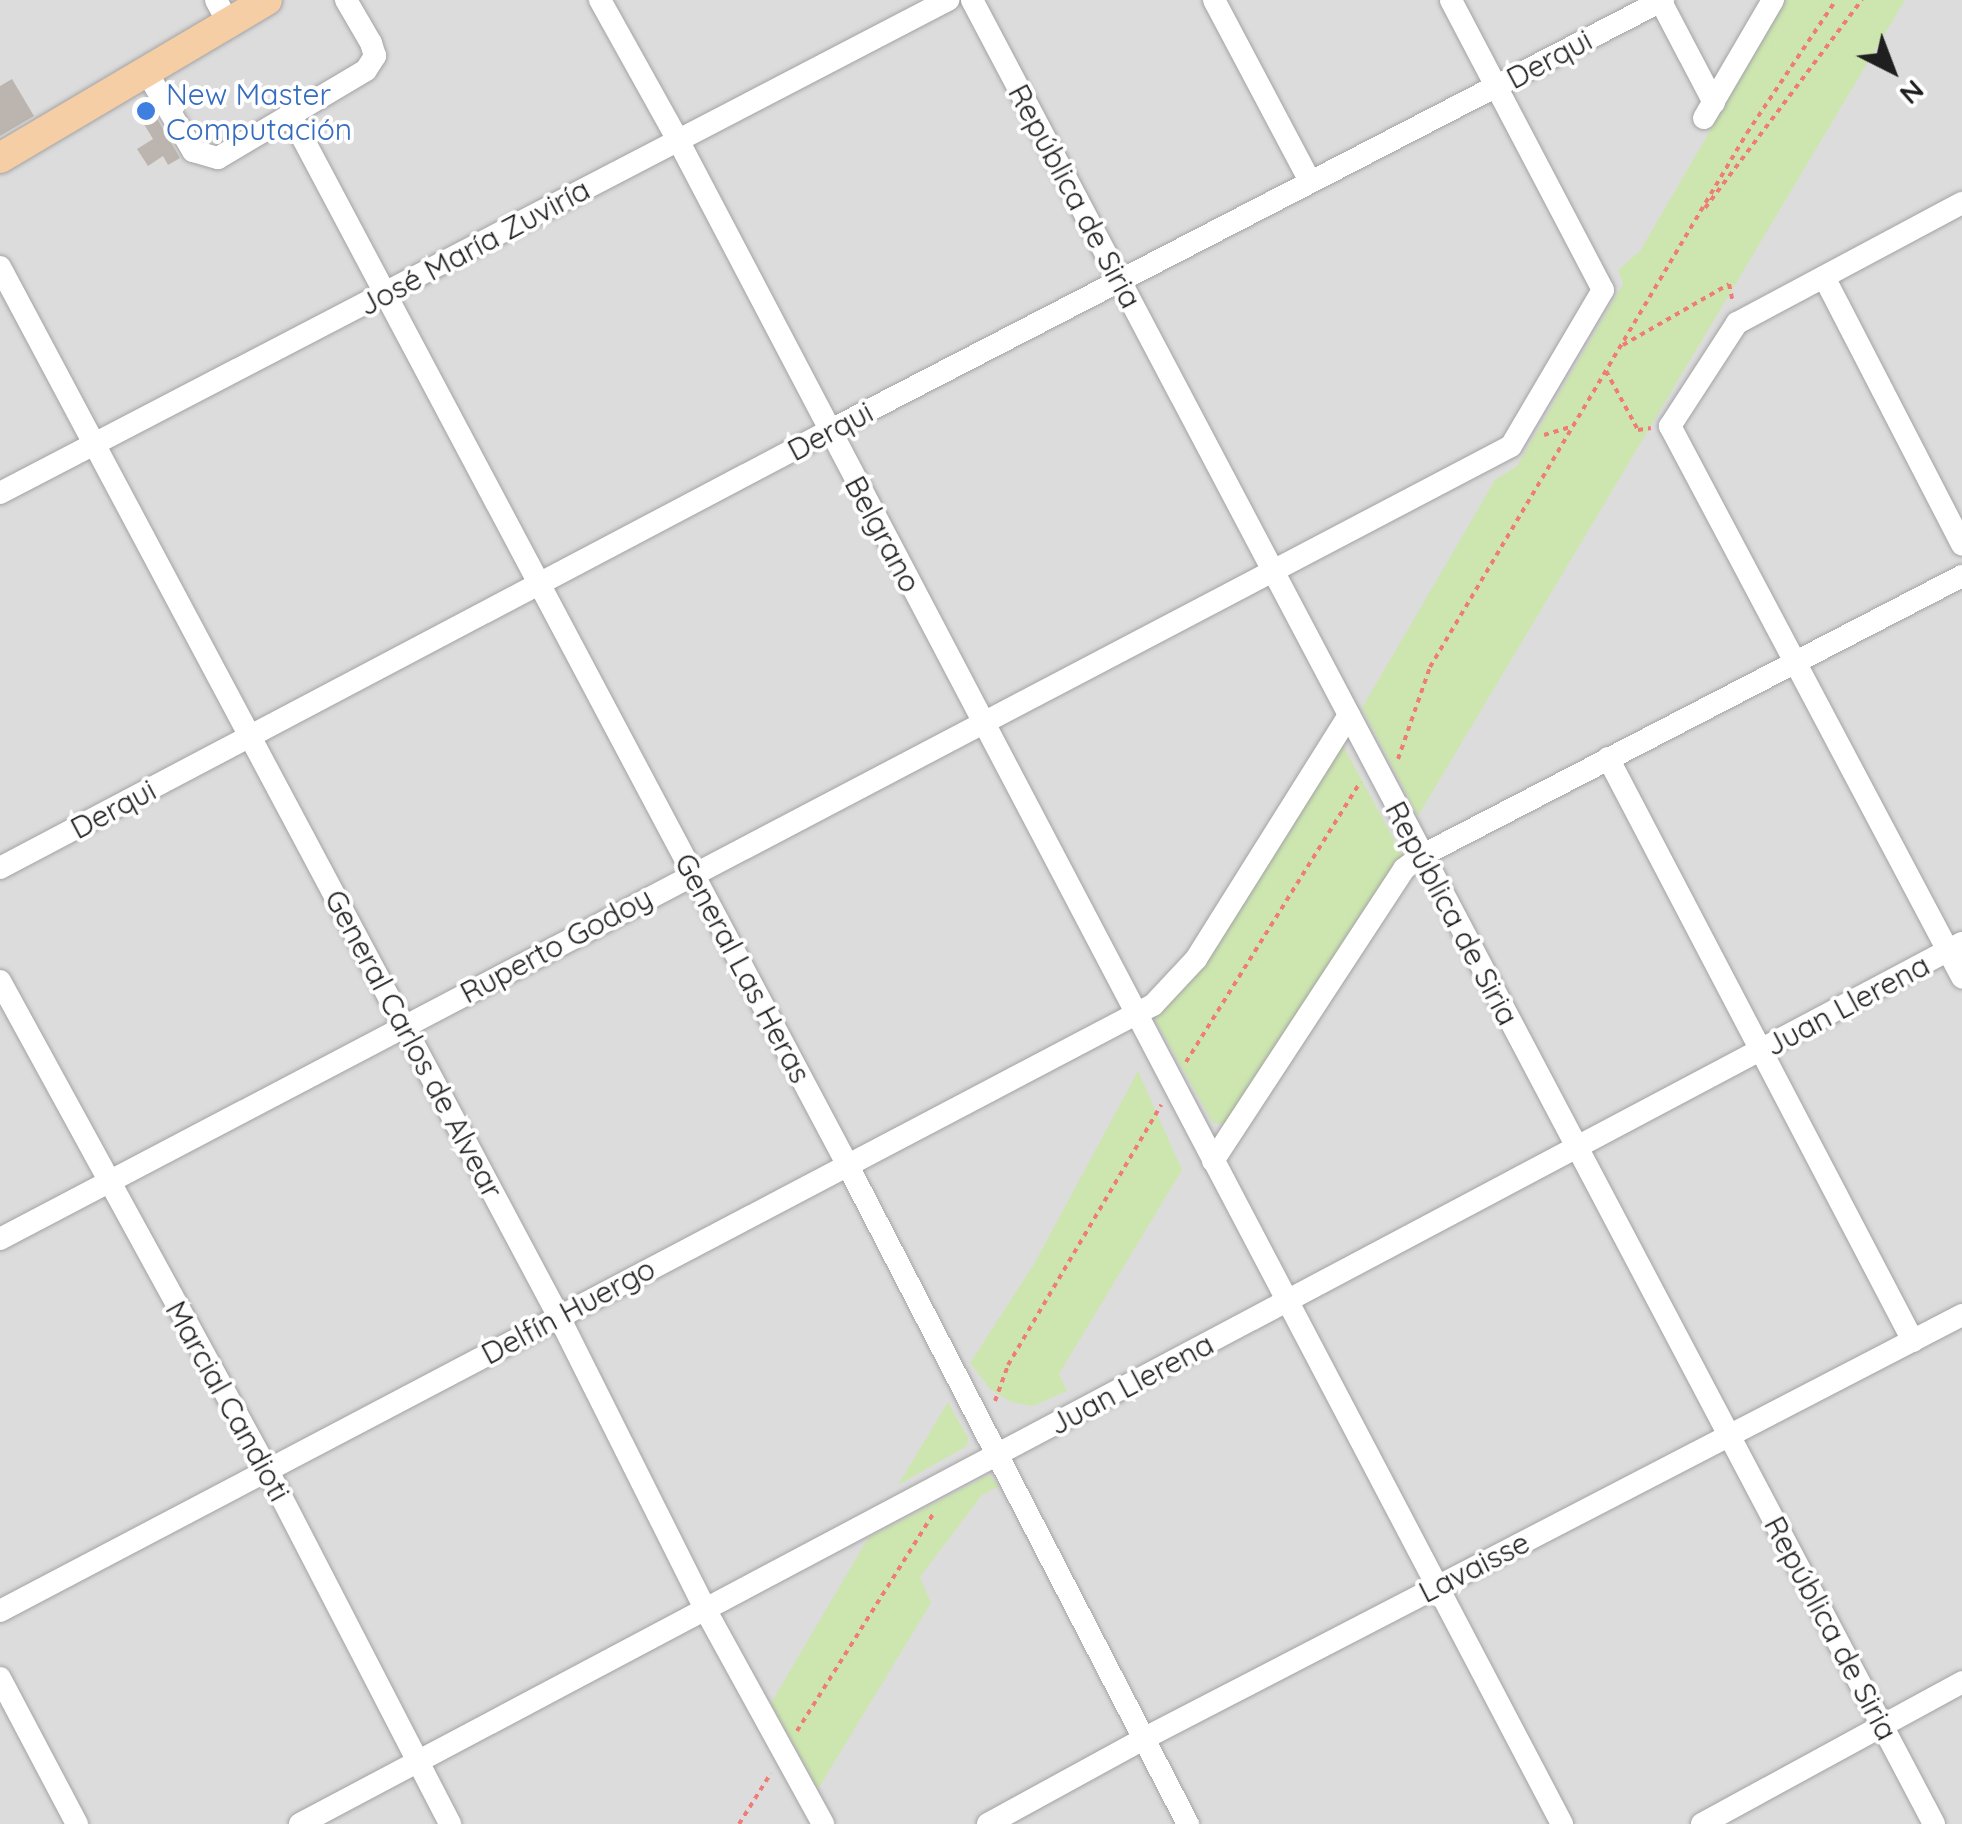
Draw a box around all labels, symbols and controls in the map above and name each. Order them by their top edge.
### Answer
north arrow [1842,20,1942,120]
street label: Derqui [1500,22,1598,96]
text: N [1893,73,1932,113]
place label: New Master Computación [166,76,352,146]
street label: República de Siria [1001,78,1149,314]
marker: New Master Computación [135,100,157,122]
street label: José María Zuviría [352,171,596,323]
street label: Derqui [781,394,879,468]
street label: Belgrano [837,470,929,598]
street label: Derqui [64,772,162,846]
street label: República de Siria [1378,795,1526,1031]
street label: General Las Heras [667,847,819,1089]
street label: Ruperto Godoy [454,879,658,1011]
street label: General Carlos de Alvear [317,884,511,1204]
street label: Juan Llerena [1759,947,1935,1063]
street label: Delfín Huergo [475,1250,661,1372]
street label: Marcial Candioti [158,1295,298,1507]
street label: Juan Llerena [1043,1326,1219,1442]
street label: República de Siria [1757,1510,1905,1746]
street label: Lavaisse [1413,1524,1535,1610]

